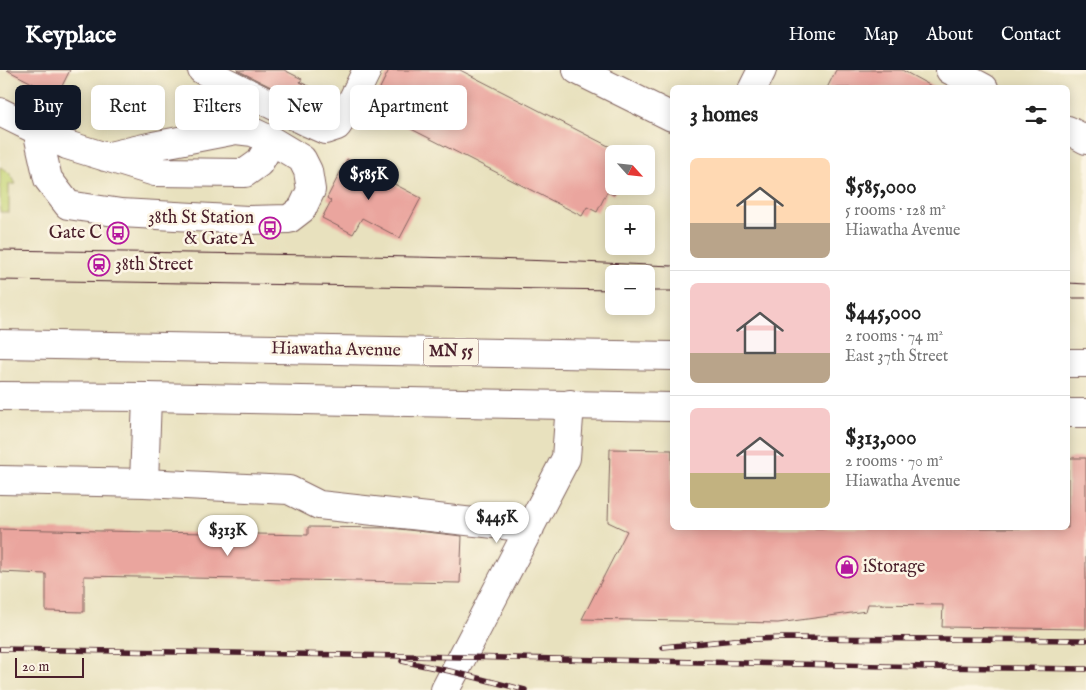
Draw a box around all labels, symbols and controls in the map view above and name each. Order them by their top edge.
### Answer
text: Keyplace [25,20,116,51]
text: Home [789,24,836,47]
text: Map [864,24,898,47]
text: About [926,24,973,47]
text: Contact [1001,24,1061,47]
chip: Buy [15,85,81,130]
chip: Rent [91,85,165,130]
chip: Filters [175,85,259,130]
chip: New [269,85,340,130]
chip: Apartment [350,85,467,130]
icon: filters [1022,101,1050,129]
text: 3 homes [690,102,758,129]
north arrow [605,145,655,195]
map controls [605,145,655,315]
pin: $585K [334,158,404,201]
text: $585K [350,165,388,185]
text: $585,000 [845,174,917,201]
icon: home [730,178,790,238]
text: 5 rooms · 128 m² [845,201,946,221]
button: + [605,205,655,255]
place label: 38th St Station & Gate A [148,207,255,251]
bus stop icon: 38th St Station & Gate A [258,216,282,240]
bus stop icon: Gate C [106,221,130,245]
text: Hiawatha Avenue [845,221,960,241]
place label: Gate C [49,222,102,245]
station icon: 38th Street [87,253,111,277]
place label: 38th Street [115,254,193,277]
button: − [605,265,655,315]
text: $445,000 [845,300,921,327]
icon: home [730,303,790,363]
text: 2 rooms · 74 m² [845,327,943,347]
street label: Hiawatha Avenue [271,337,401,363]
road number: MN 55 [424,338,478,366]
text: East 37th Street [845,347,948,367]
text: $313,000 [845,425,917,452]
icon: home [730,428,790,488]
text: 2 rooms · 70 m² [845,452,943,472]
text: Hiawatha Avenue [845,472,960,492]
pin: $445K [462,502,532,544]
text: $445K [476,508,518,528]
pin: $313K [193,514,263,557]
text: $313K [209,521,247,541]
shop icon: iStorage [835,555,859,579]
place label: iStorage [863,556,925,579]
scale bar [15,655,84,678]
text: 20 m [22,658,49,676]

